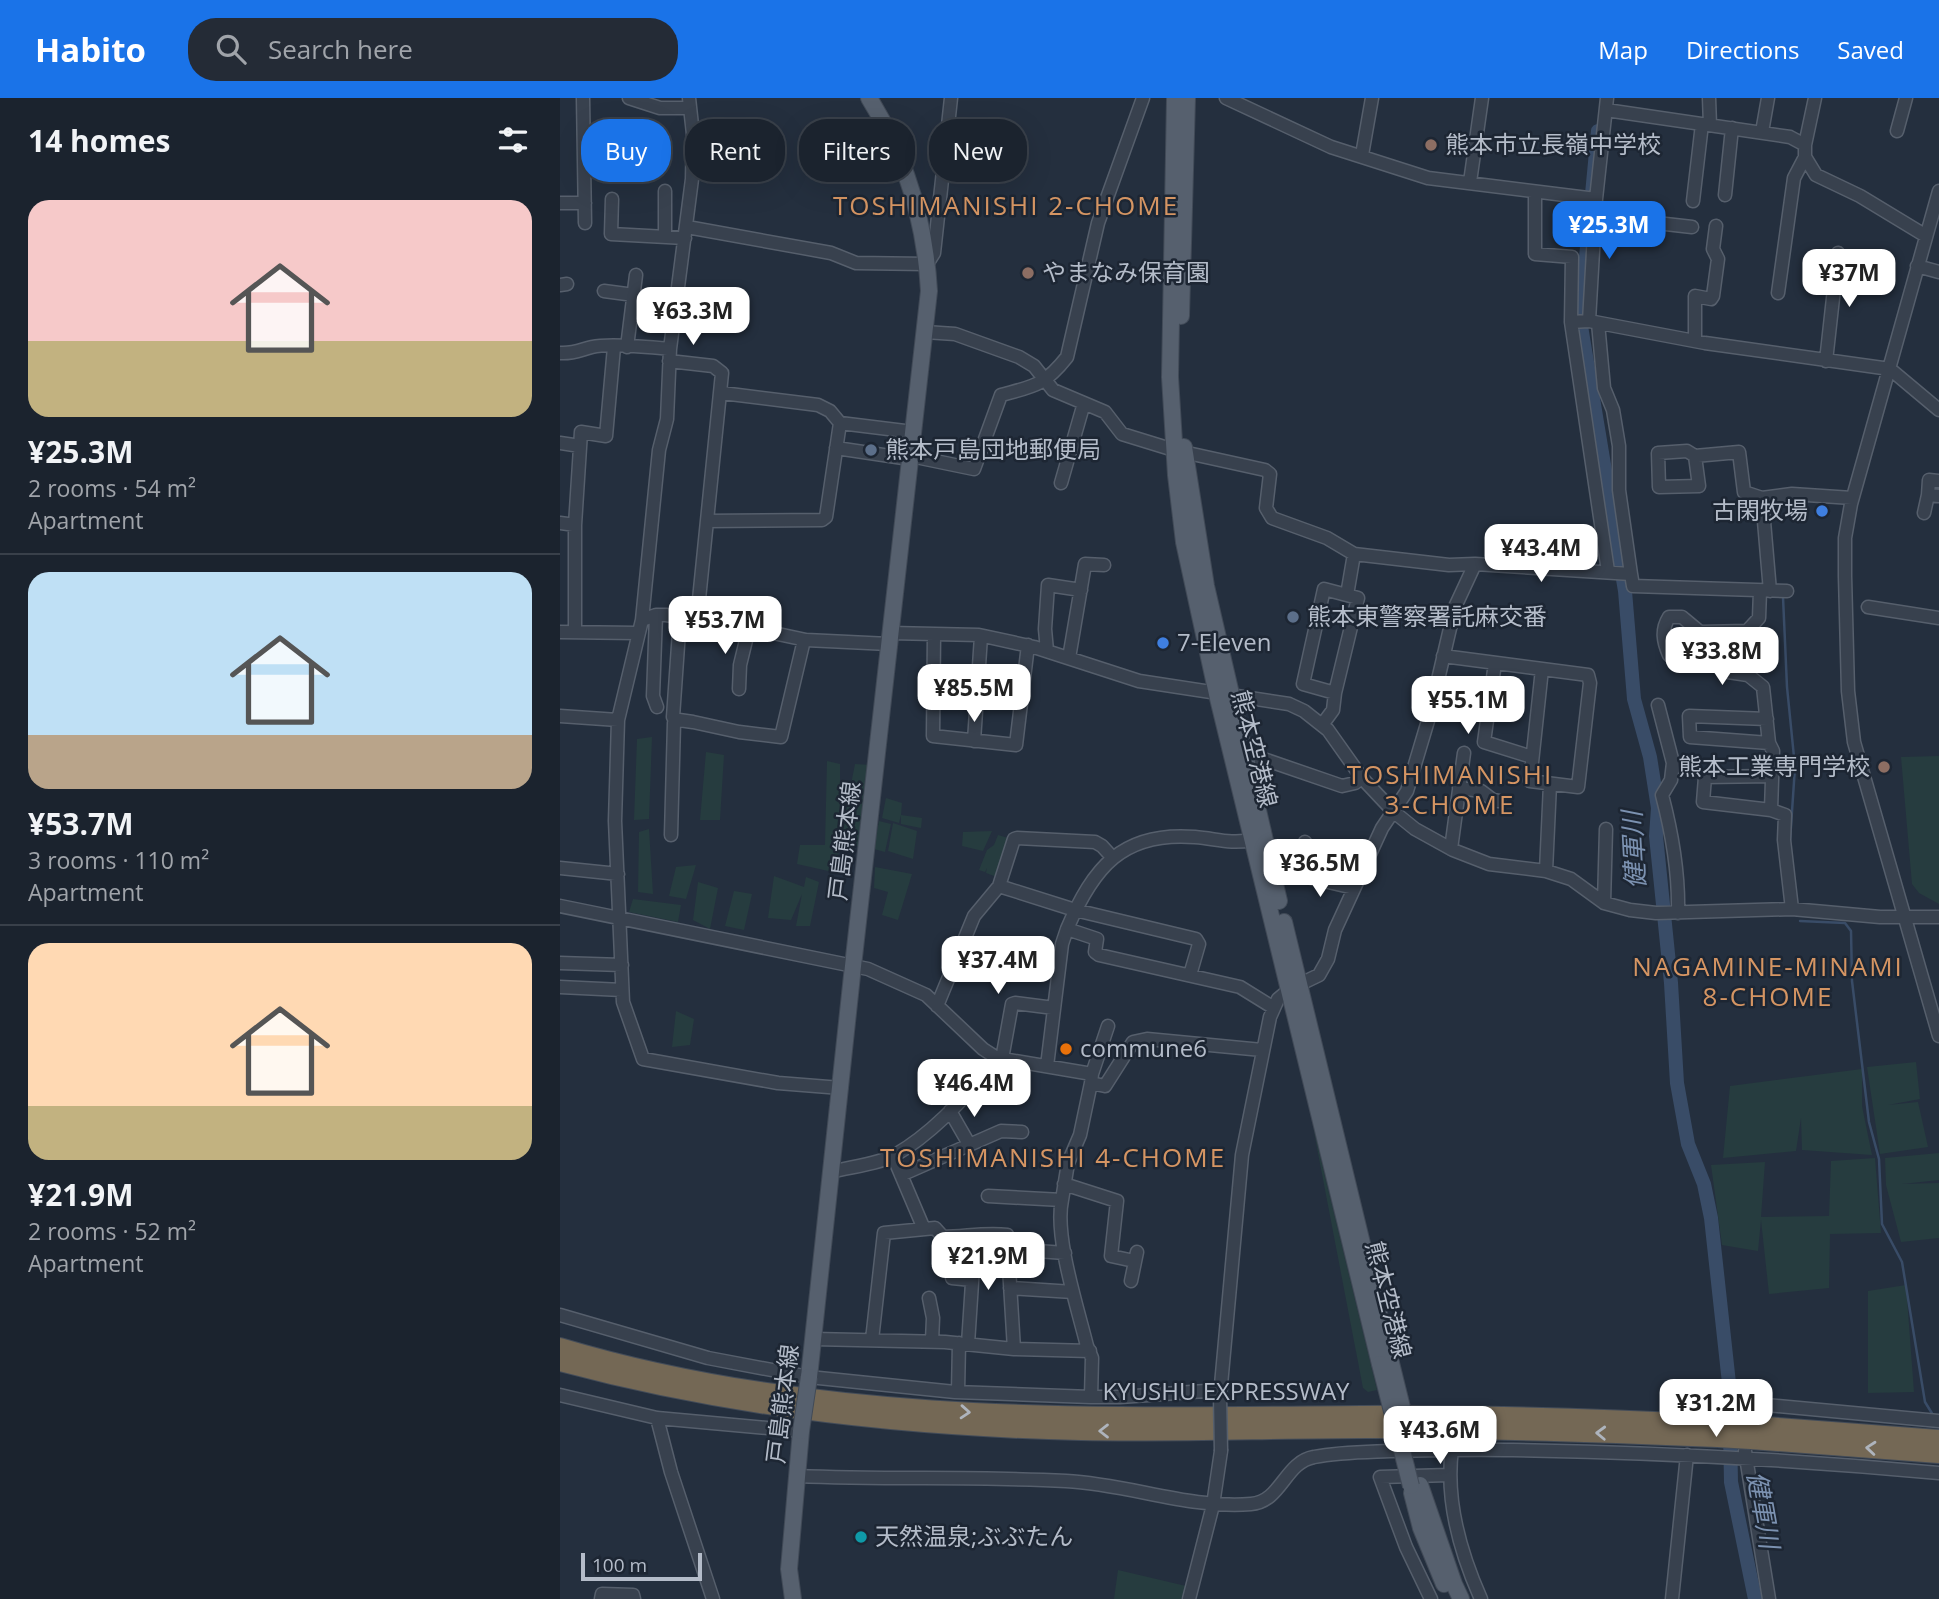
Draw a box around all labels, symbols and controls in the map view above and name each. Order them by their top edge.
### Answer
search box [188,18,678,81]
text: Habito [35,27,146,72]
icon: search [212,30,250,68]
text: Search here [268,31,413,67]
text: Map [1598,33,1648,66]
text: Directions [1686,33,1799,66]
text: Saved [1837,33,1904,66]
chip: Buy [581,119,671,182]
chip: Rent [685,119,785,182]
chip: Filters [799,119,915,182]
chip: New [929,119,1027,182]
text: 14 homes [28,120,171,161]
icon: filters [494,121,532,159]
place label: 熊本市立長嶺中学校 [1445,127,1661,160]
marker: 熊本市立長嶺中学校 [1423,137,1439,153]
district label: TOSHIMANISHI 2-CHOME [833,187,1179,223]
pin: ¥25.3M [1552,202,1666,261]
text: ¥25.3M [1569,208,1649,240]
icon: home [217,245,343,371]
pin: ¥37M [1808,250,1890,309]
place label: やまなみ保育園 [1042,255,1210,288]
text: ¥37M [1818,256,1880,288]
marker: やまなみ保育園 [1020,265,1036,281]
pin: ¥63.3M [636,288,750,347]
text: ¥63.3M [653,294,733,326]
text: ¥25.3M [28,431,133,472]
place label: 熊本戸島団地郵便局 [885,432,1101,465]
marker: 熊本戸島団地郵便局 [863,442,879,458]
text: 2 rooms · 54 m² [28,472,196,504]
place label: 古閑牧場 [1712,493,1808,526]
marker: 古閑牧場 [1814,503,1830,519]
text: Apartment [28,504,144,536]
pin: ¥43.4M [1484,524,1598,584]
text: ¥43.4M [1501,531,1581,563]
pin: ¥53.7M [668,596,782,656]
place label: 熊本東警察署託麻交番 [1307,599,1547,632]
text: ¥53.7M [685,603,765,635]
marker: 熊本東警察署託麻交番 [1285,609,1301,625]
icon: home [217,617,343,743]
place label: 7-Eleven [1177,625,1272,658]
pin: ¥33.8M [1665,628,1779,687]
text: ¥33.8M [1682,634,1762,666]
marker: 7-Eleven [1155,635,1171,651]
pin: ¥85.5M [917,664,1031,724]
text: ¥85.5M [934,671,1014,703]
pin: ¥55.1M [1411,676,1525,736]
text: ¥55.1M [1428,683,1508,715]
street label: 熊本空港線 [1225,686,1286,811]
place label: 熊本工業専門学校 [1678,749,1870,782]
district label: TOSHIMANISHI 3-CHOME [1347,756,1553,822]
marker: 熊本工業専門学校 [1876,759,1892,775]
street label: 戸島熊本線 [820,779,867,902]
text: ¥53.7M [28,803,133,844]
water label: 健軍川 [1613,807,1653,890]
pin: ¥36.5M [1263,840,1377,899]
text: 3 rooms · 110 m² [28,844,209,876]
text: ¥36.5M [1280,846,1360,878]
text: Apartment [28,876,144,908]
pin: ¥37.4M [941,936,1055,996]
text: ¥37.4M [958,943,1038,975]
district label: NAGAMINE-MINAMI 8-CHOME [1632,948,1904,1014]
icon: home [217,988,343,1114]
place label: commune6 [1080,1031,1207,1064]
marker: commune6 [1058,1041,1074,1057]
pin: ¥46.4M [917,1060,1031,1119]
text: ¥46.4M [934,1066,1014,1098]
district label: TOSHIMANISHI 4-CHOME [880,1139,1226,1175]
text: ¥21.9M [28,1174,133,1215]
text: 2 rooms · 52 m² [28,1215,196,1247]
pin: ¥21.9M [931,1232,1045,1292]
street label: 熊本空港線 [1359,1237,1420,1362]
text: ¥21.9M [948,1239,1028,1271]
text: Apartment [28,1247,144,1279]
street label: 戸島熊本線 [758,1342,805,1465]
street label: KYUSHU EXPRESSWAY [1102,1374,1350,1407]
pin: ¥31.2M [1659,1380,1773,1439]
text: ¥31.2M [1676,1386,1756,1418]
one-way arrow [960,1404,971,1419]
pin: ¥43.6M [1383,1406,1497,1466]
text: ¥43.6M [1400,1413,1480,1445]
one-way arrow [1099,1423,1109,1439]
one-way arrow [1596,1425,1606,1441]
one-way arrow [1865,1440,1877,1455]
water label: 健軍川 [1739,1468,1789,1554]
place label: 天然温泉;ぶぶたん [875,1519,1073,1552]
marker: 天然温泉;ぶぶたん [853,1529,869,1545]
scale bar [581,1550,702,1582]
text: 100 m [592,1552,647,1578]

